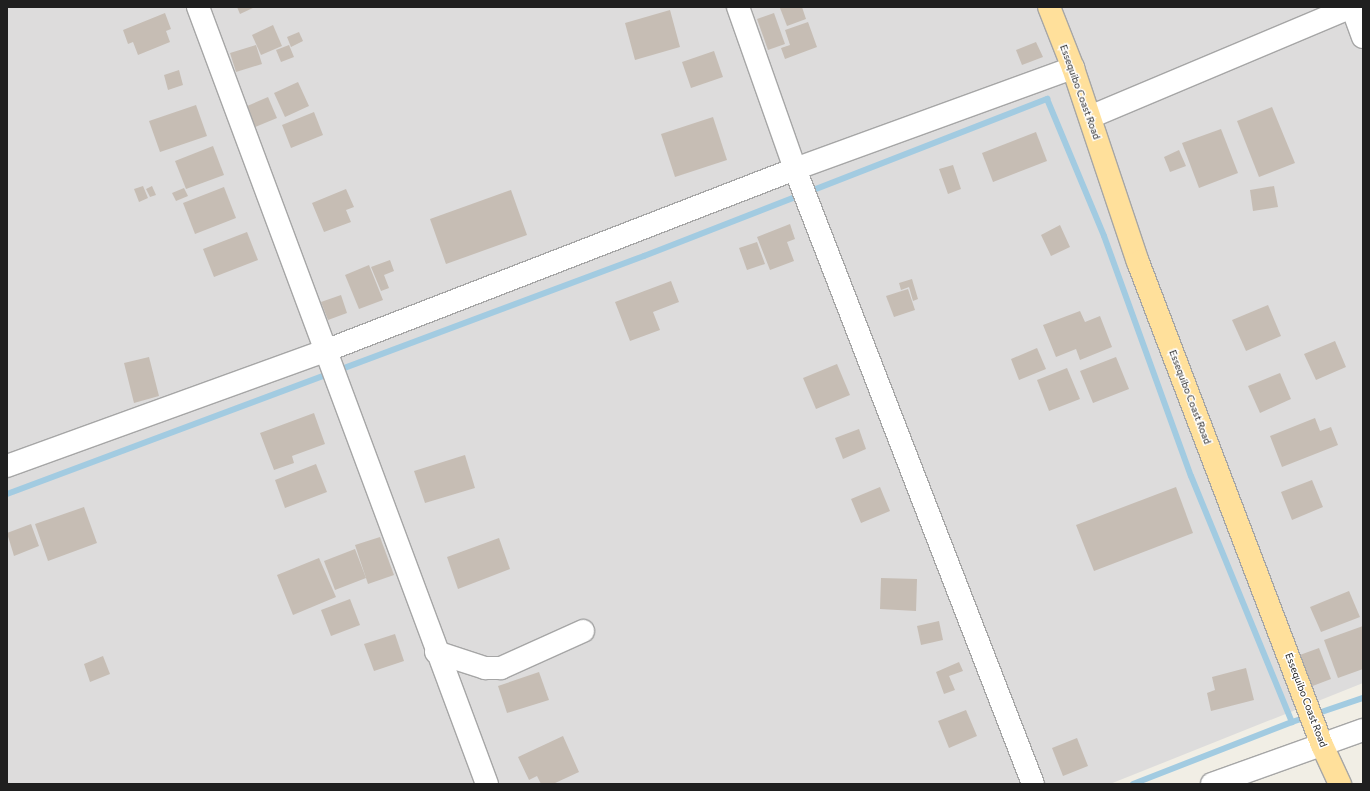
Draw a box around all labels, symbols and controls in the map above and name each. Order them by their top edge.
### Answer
street label: Essequibo Coast Road [1057,43,1103,141]
street label: Essequibo Coast Road [1166,348,1214,446]
street label: Essequibo Coast Road [1282,651,1330,749]

